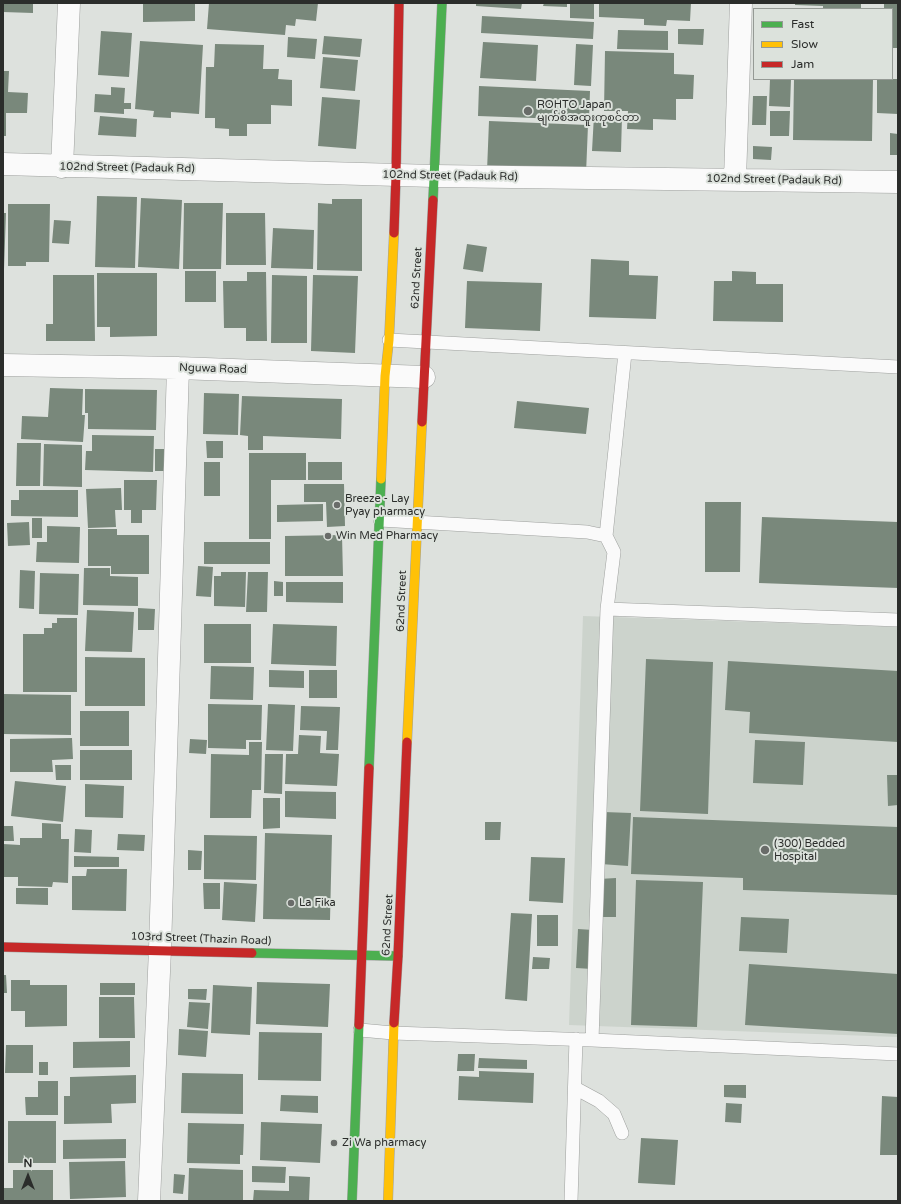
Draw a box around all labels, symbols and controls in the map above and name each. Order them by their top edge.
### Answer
legend [753,8,893,80]
text: Fast [791,17,814,31]
text: Slow [791,37,818,51]
text: Jam [791,57,814,71]
place label: ROHTO Japan မျက်စိအထူးကုစင်တာ [537,98,639,124]
marker: ROHTO Japan မျက်စိအထူးကုစင်တာ [522,105,534,117]
street label: 102nd Street (Padauk Rd) [59,160,195,176]
street label: 102nd Street (Padauk Rd) [382,168,518,184]
street label: 102nd Street (Padauk Rd) [706,172,842,188]
street label: 62nd Street [409,247,425,309]
street label: Nguwa Road [179,361,247,377]
place label: Breeze - Lay Pyay pharmacy [345,492,425,518]
marker: Breeze - Lay Pyay pharmacy [332,500,342,510]
place label: Win Med Pharmacy [336,529,438,543]
marker: Win Med Pharmacy [323,531,333,541]
street label: 62nd Street [394,570,410,632]
place label: (300) Bedded Hospital [774,837,845,863]
marker: (300) Bedded Hospital [759,844,771,856]
street label: 62nd Street [380,894,396,956]
place label: La Fika [299,896,336,910]
marker: La Fika [286,898,296,908]
street label: 103rd Street (Thazin Road) [130,930,272,948]
place label: Zi Wa pharmacy [342,1136,426,1150]
marker: Zi Wa pharmacy [329,1138,339,1148]
north arrow [8,1156,48,1196]
text: N [24,1157,32,1170]

